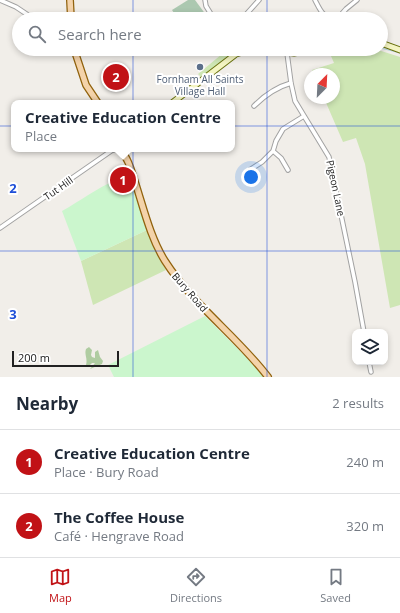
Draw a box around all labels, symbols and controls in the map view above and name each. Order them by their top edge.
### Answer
search box [12,12,388,56]
icon: search [26,23,48,45]
text: Search here [58,24,142,44]
pin: 2 [103,62,129,92]
marker: Fornham All Saints Village Hall [195,62,205,72]
north arrow [304,68,340,104]
place label: Fornham All Saints Village Hall [157,72,244,98]
popup [11,100,235,152]
text: Creative Education Centre [25,107,221,127]
text: Place [25,127,57,145]
street label: Pigeon Lane [323,159,349,218]
pin: 1 [110,165,136,195]
your location [241,167,261,187]
street label: Tut Hill [41,173,75,203]
text: 2 [9,179,17,197]
street label: Bury Road [169,269,211,315]
text: 3 [9,305,17,323]
map controls [352,329,388,365]
button: layers [352,329,388,365]
scale bar [12,349,119,368]
text: 200 m [18,350,50,365]
text: Nearby [16,392,78,415]
text: 2 results [332,394,384,412]
text: Creative Education Centre [54,443,250,463]
text: 1 [25,453,33,471]
text: 240 m [346,453,384,471]
text: Place · Bury Road [54,463,159,481]
text: The Coffee House [54,507,184,527]
text: 2 [25,517,33,535]
text: 320 m [346,517,384,535]
text: Café · Hengrave Road [54,527,184,545]
tab: Map [49,566,72,605]
tab: Directions [170,566,222,605]
tab: Saved [320,566,351,605]

